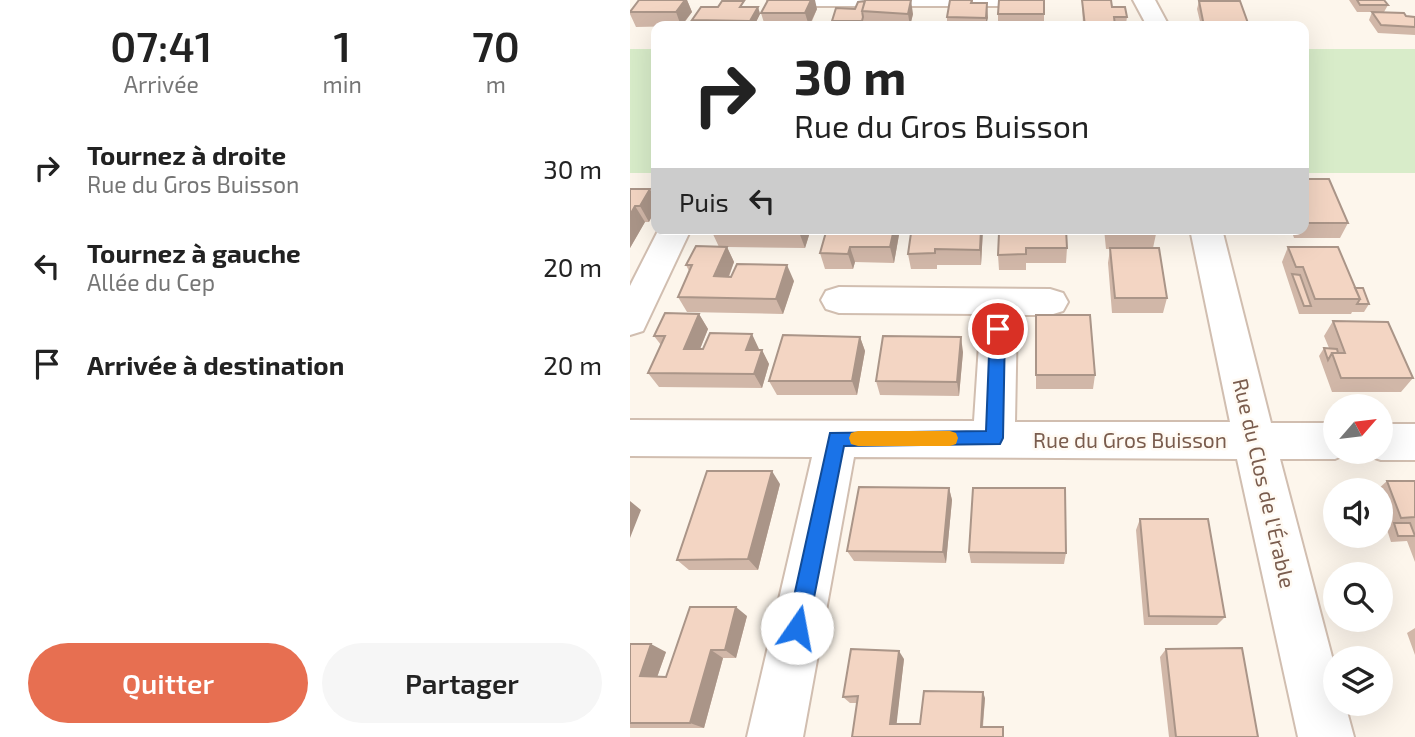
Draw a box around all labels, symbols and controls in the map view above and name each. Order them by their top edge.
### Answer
text: 07:41 [110,20,212,70]
text: 1 [333,20,351,70]
text: 70 [472,20,520,70]
text: 30 m [794,46,906,105]
icon: right [679,49,770,140]
text: Arrivée [124,70,199,98]
text: min [323,70,362,98]
text: m [486,70,506,98]
text: Rue du Gros Buisson [794,106,1089,144]
text: Tournez à droite [87,139,286,170]
icon: right [28,149,66,187]
text: 30 m [543,153,602,184]
text: Rue du Gros Buisson [87,170,299,198]
icon: left [743,182,781,220]
text: Puis [679,186,729,217]
text: Tournez à gauche [87,237,301,268]
icon: left [28,247,66,285]
text: 20 m [543,251,602,282]
text: Allée du Cep [87,268,215,296]
pin [968,299,1028,359]
icon: arrive [979,310,1017,348]
icon: arrive [28,345,66,383]
text: Arrivée à destination [87,349,344,380]
text: 20 m [543,349,602,380]
street label: Rue du Clos de l'Érable [1229,376,1301,590]
north arrow [1323,394,1393,464]
map controls [1323,394,1393,716]
street label: Rue du Gros Buisson [1033,427,1227,452]
button: sound [1323,478,1393,548]
button: search [1323,562,1393,632]
position arrow [760,591,834,665]
button: Quitter [28,643,308,723]
button: Partager [322,643,602,723]
button: layers [1323,646,1393,716]

